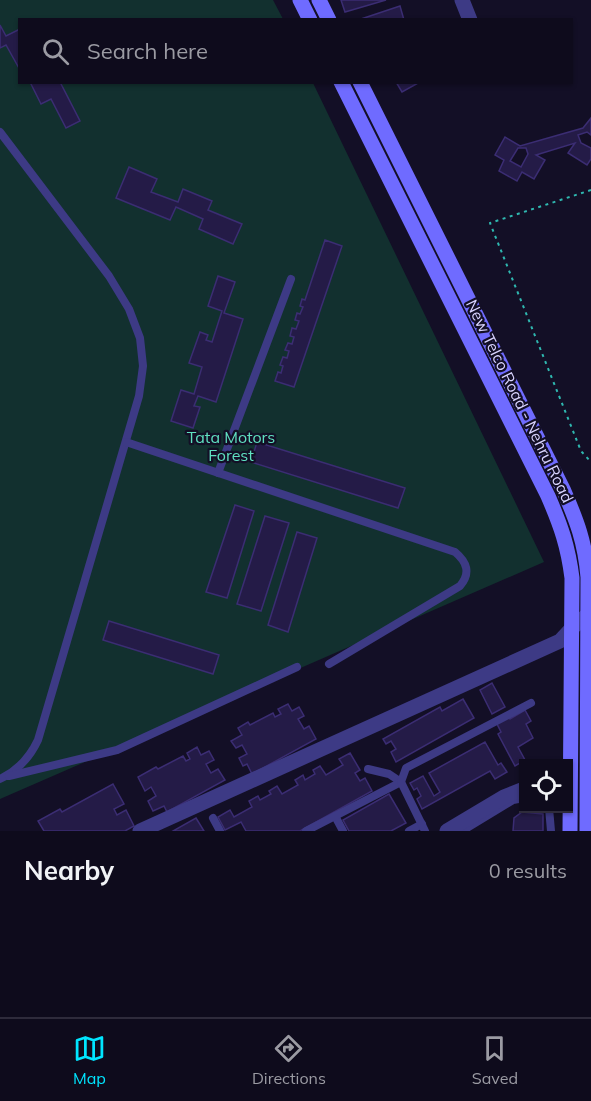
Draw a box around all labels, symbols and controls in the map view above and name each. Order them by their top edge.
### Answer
search box [18,18,573,84]
icon: search [39,35,72,68]
text: Search here [87,37,208,65]
street label: New Telco Road - Nehru Road [462,296,578,506]
park label: Tata Motors Forest [187,427,275,465]
map controls [519,759,573,813]
button: locate [519,759,573,813]
text: Nearby [24,854,114,887]
text: 0 results [489,858,567,883]
tab: Map [73,1032,106,1088]
tab: Directions [252,1032,326,1088]
tab: Saved [472,1032,518,1088]

